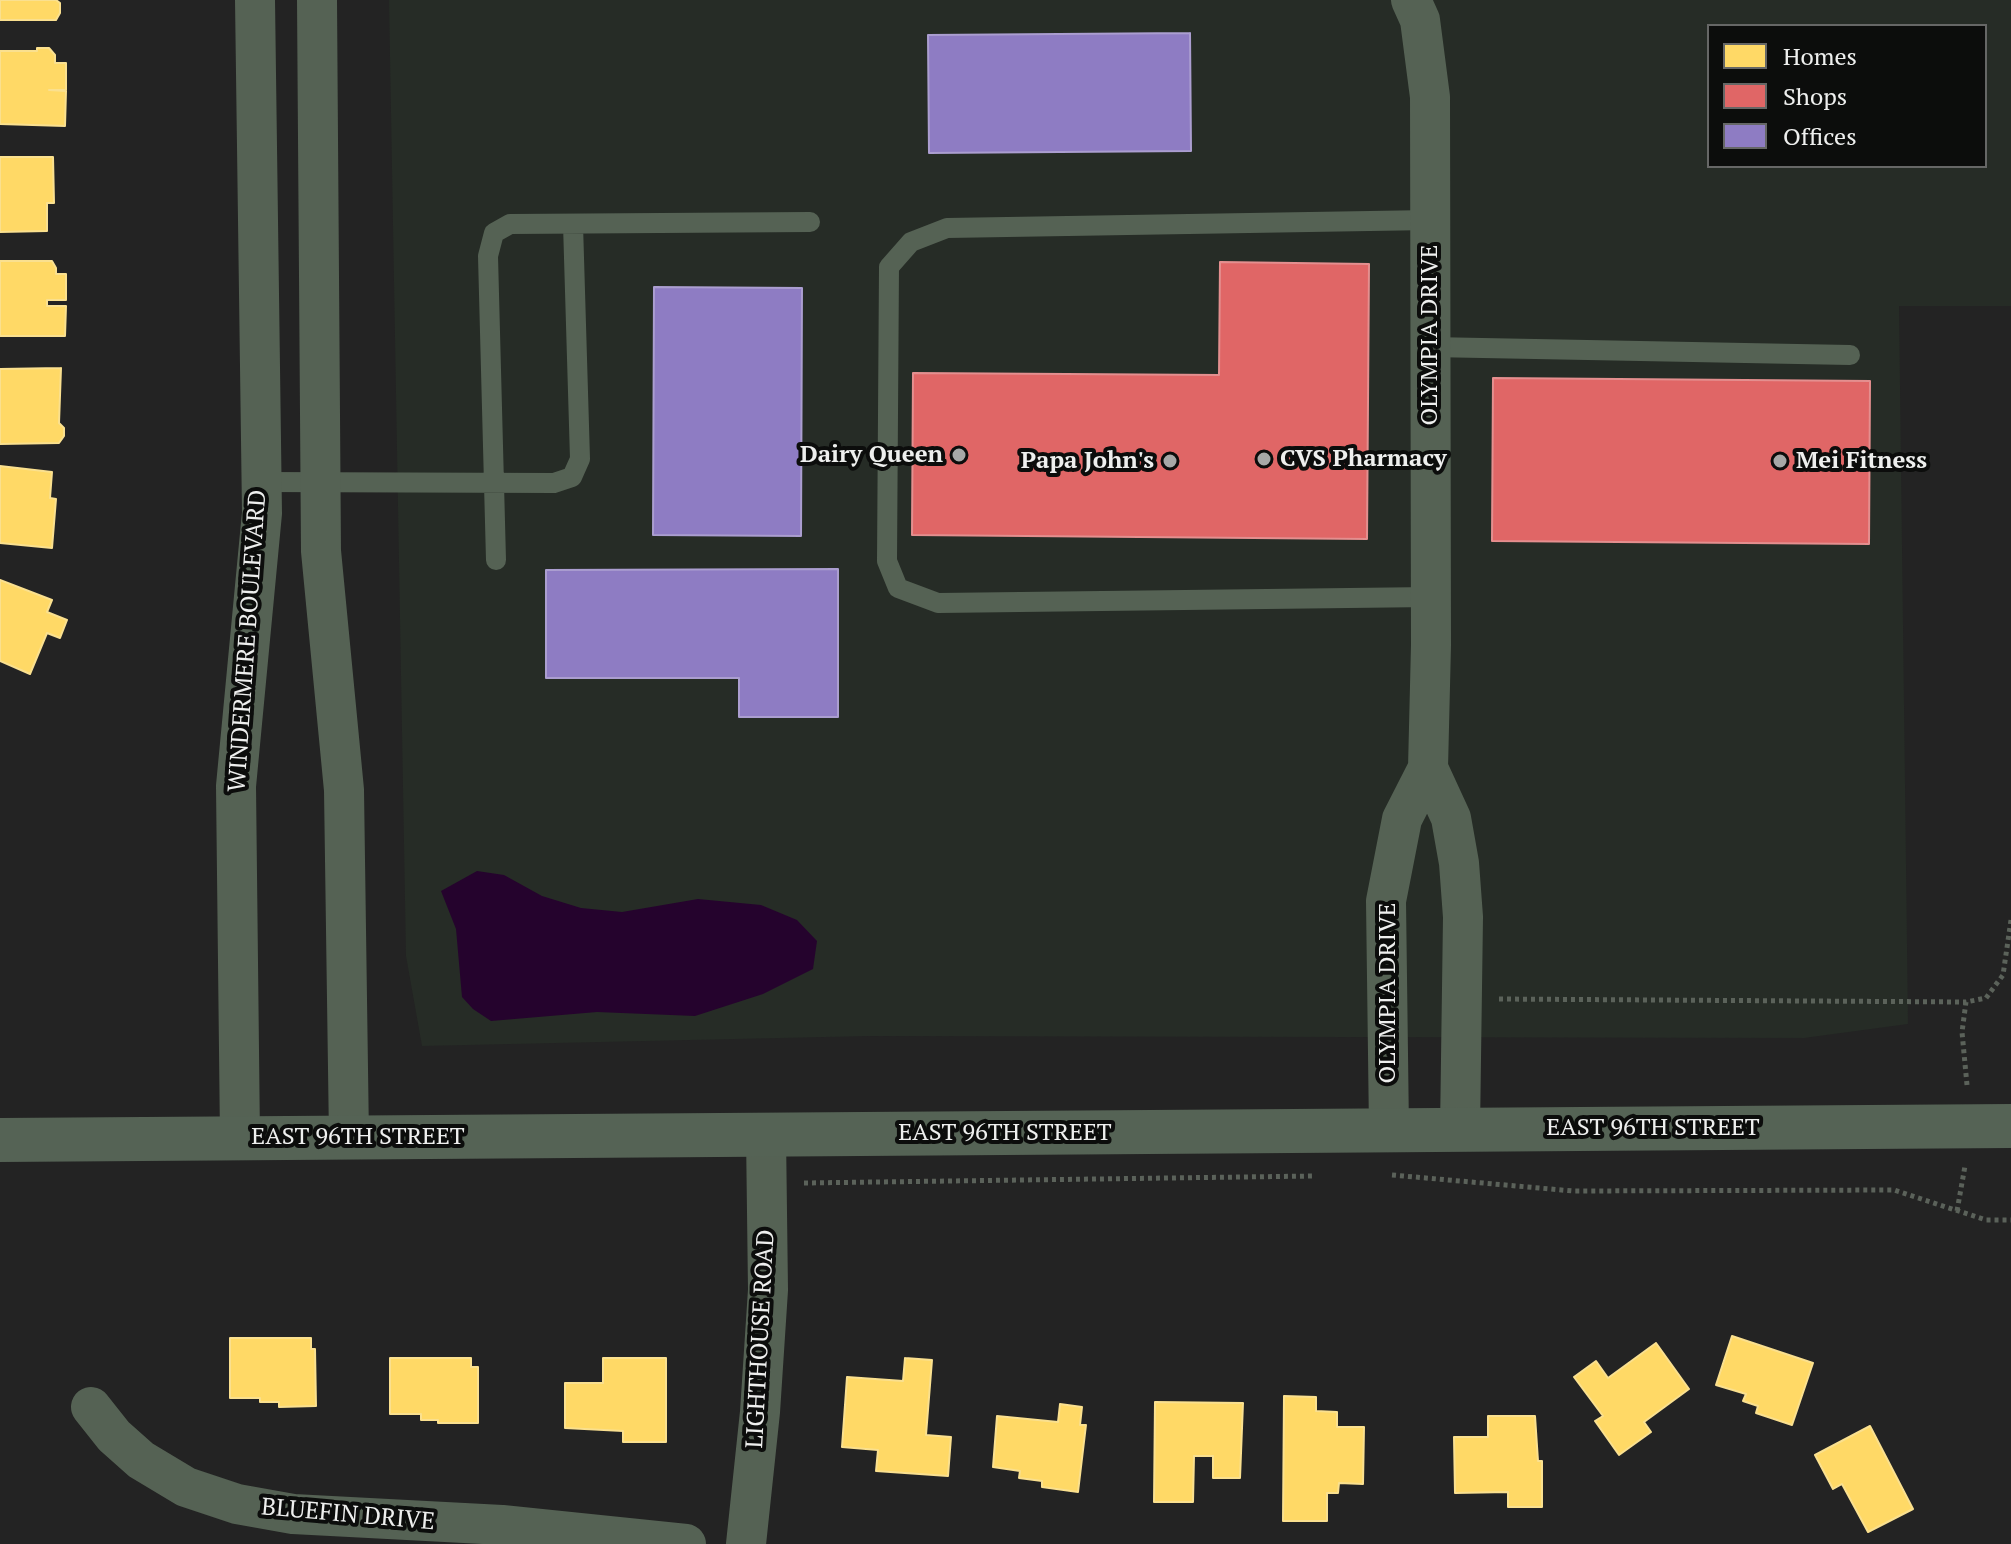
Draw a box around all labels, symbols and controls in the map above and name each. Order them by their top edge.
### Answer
legend [1707,24,1987,168]
text: Homes [1783,40,1857,72]
text: Shops [1783,80,1847,112]
text: Offices [1783,120,1857,152]
street label: OLYMPIA DRIVE [1416,244,1444,426]
place label: Dairy Queen [800,441,943,469]
place label: CVS Pharmacy [1280,445,1447,473]
marker: Dairy Queen [950,446,968,464]
place label: Papa John's [1021,447,1154,475]
place label: Mei Fitness [1796,447,1927,475]
marker: CVS Pharmacy [1255,450,1273,468]
marker: Papa John's [1161,452,1179,470]
marker: Mei Fitness [1771,452,1789,470]
street label: WINDERMERE BOULEVARD [223,489,273,793]
street label: OLYMPIA DRIVE [1374,902,1402,1084]
street label: EAST 96TH STREET [1546,1114,1760,1142]
street label: EAST 96TH STREET [898,1119,1112,1147]
street label: EAST 96TH STREET [251,1123,465,1151]
street label: LIGHTHOUSE ROAD [741,1229,781,1449]
street label: BLUEFIN DRIVE [260,1493,436,1537]

